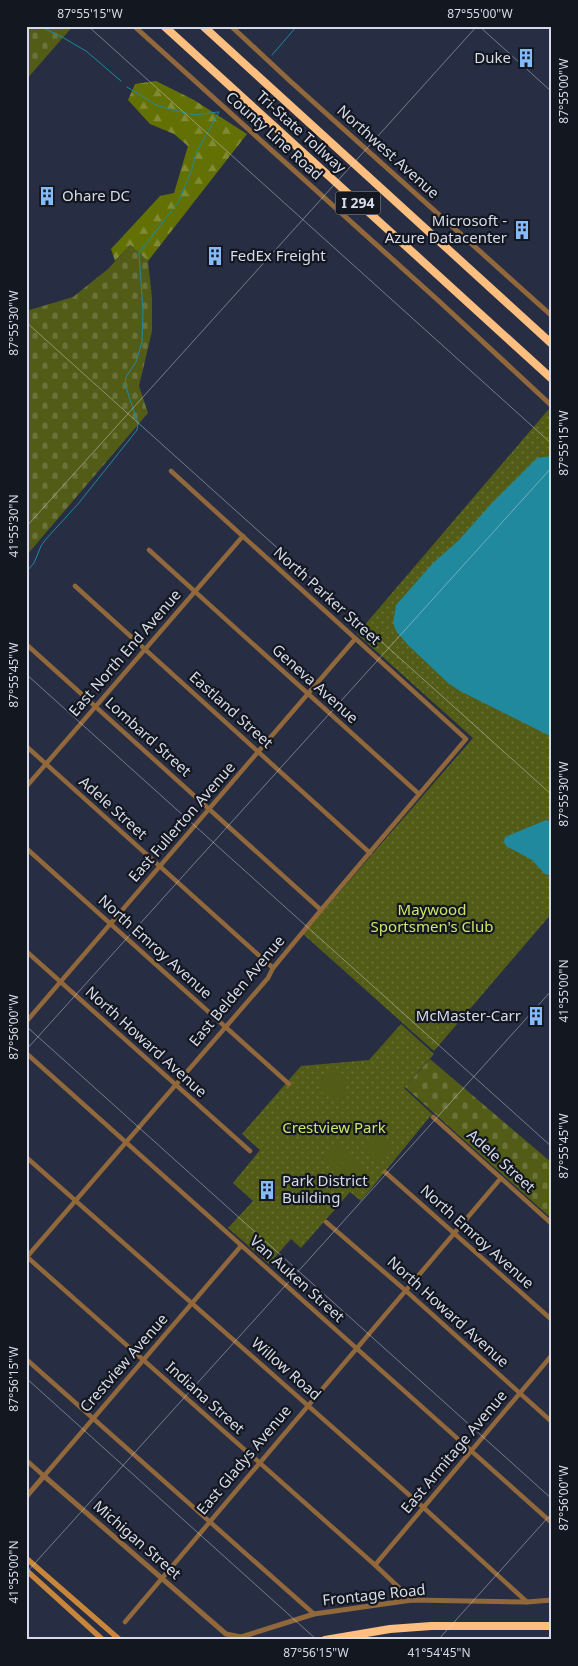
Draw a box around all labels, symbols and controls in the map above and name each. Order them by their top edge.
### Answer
text: 87°55'15"W [57,5,123,22]
text: 87°55'00"W [447,5,513,22]
place label: Duke [474,47,511,67]
building icon: Duke [515,47,537,69]
text: 87°55'00"W [555,58,572,124]
street label: Tri-State Tollway [253,86,351,177]
street label: County Line Road [222,87,327,184]
street label: Northwest Avenue [333,100,444,202]
building icon: Ohare DC [36,185,58,207]
place label: Ohare DC [62,185,131,205]
road number: I 294 [336,192,380,214]
place label: Microsoft - Azure Datacenter [385,210,507,247]
building icon: Microsoft - Azure Datacenter [511,219,533,241]
building icon: FedEx Freight [204,245,226,267]
place label: FedEx Freight [230,245,326,265]
text: 87°55'30"W [5,290,22,356]
text: 87°55'15"W [555,410,572,476]
text: 41°55'30"N [5,494,22,558]
street label: North Parker Street [270,542,386,649]
street label: East North End Avenue [64,585,185,720]
street label: Geneva Avenue [268,639,363,727]
text: 87°55'45"W [5,642,22,708]
street label: Eastland Street [186,666,278,753]
street label: Lombard Street [101,692,196,781]
street label: East Fullerton Avenue [123,757,239,886]
text: 87°55'30"W [555,761,572,827]
street label: Adele Street [75,771,153,844]
street label: North Emroy Avenue [95,890,217,1003]
park label: Maywood Sportsmen's Club [371,899,493,936]
street label: East Belden Avenue [184,931,289,1050]
text: 41°55'00"N [555,959,572,1023]
street label: North Howard Avenue [82,981,212,1101]
text: 87°56'00"W [5,994,22,1060]
place label: McMaster-Carr [416,1005,521,1025]
building icon: McMaster-Carr [525,1005,547,1027]
text: 87°55'45"W [555,1113,572,1179]
park label: Crestview Park [282,1117,386,1137]
street label: Adele Street [463,1124,541,1197]
place label: Park District Building [282,1170,368,1207]
building icon: Park District Building [256,1179,278,1201]
street label: North Emroy Avenue [417,1180,539,1293]
street label: Van Auken Street [246,1230,350,1326]
street label: North Howard Avenue [384,1251,514,1371]
street label: Crestview Avenue [75,1309,172,1416]
street label: Willow Road [248,1332,326,1404]
text: 87°56'15"W [5,1346,22,1412]
street label: Indiana Street [162,1357,250,1438]
street label: East Armitage Avenue [396,1386,511,1517]
street label: East Gladys Avenue [192,1400,295,1518]
text: 87°56'00"W [555,1465,572,1531]
street label: Michigan Street [89,1495,186,1583]
text: 41°55'00"N [5,1540,22,1604]
street label: Frontage Road [321,1579,426,1609]
text: 87°56'15"W [283,1644,349,1661]
text: 41°54'45"N [407,1644,471,1661]

